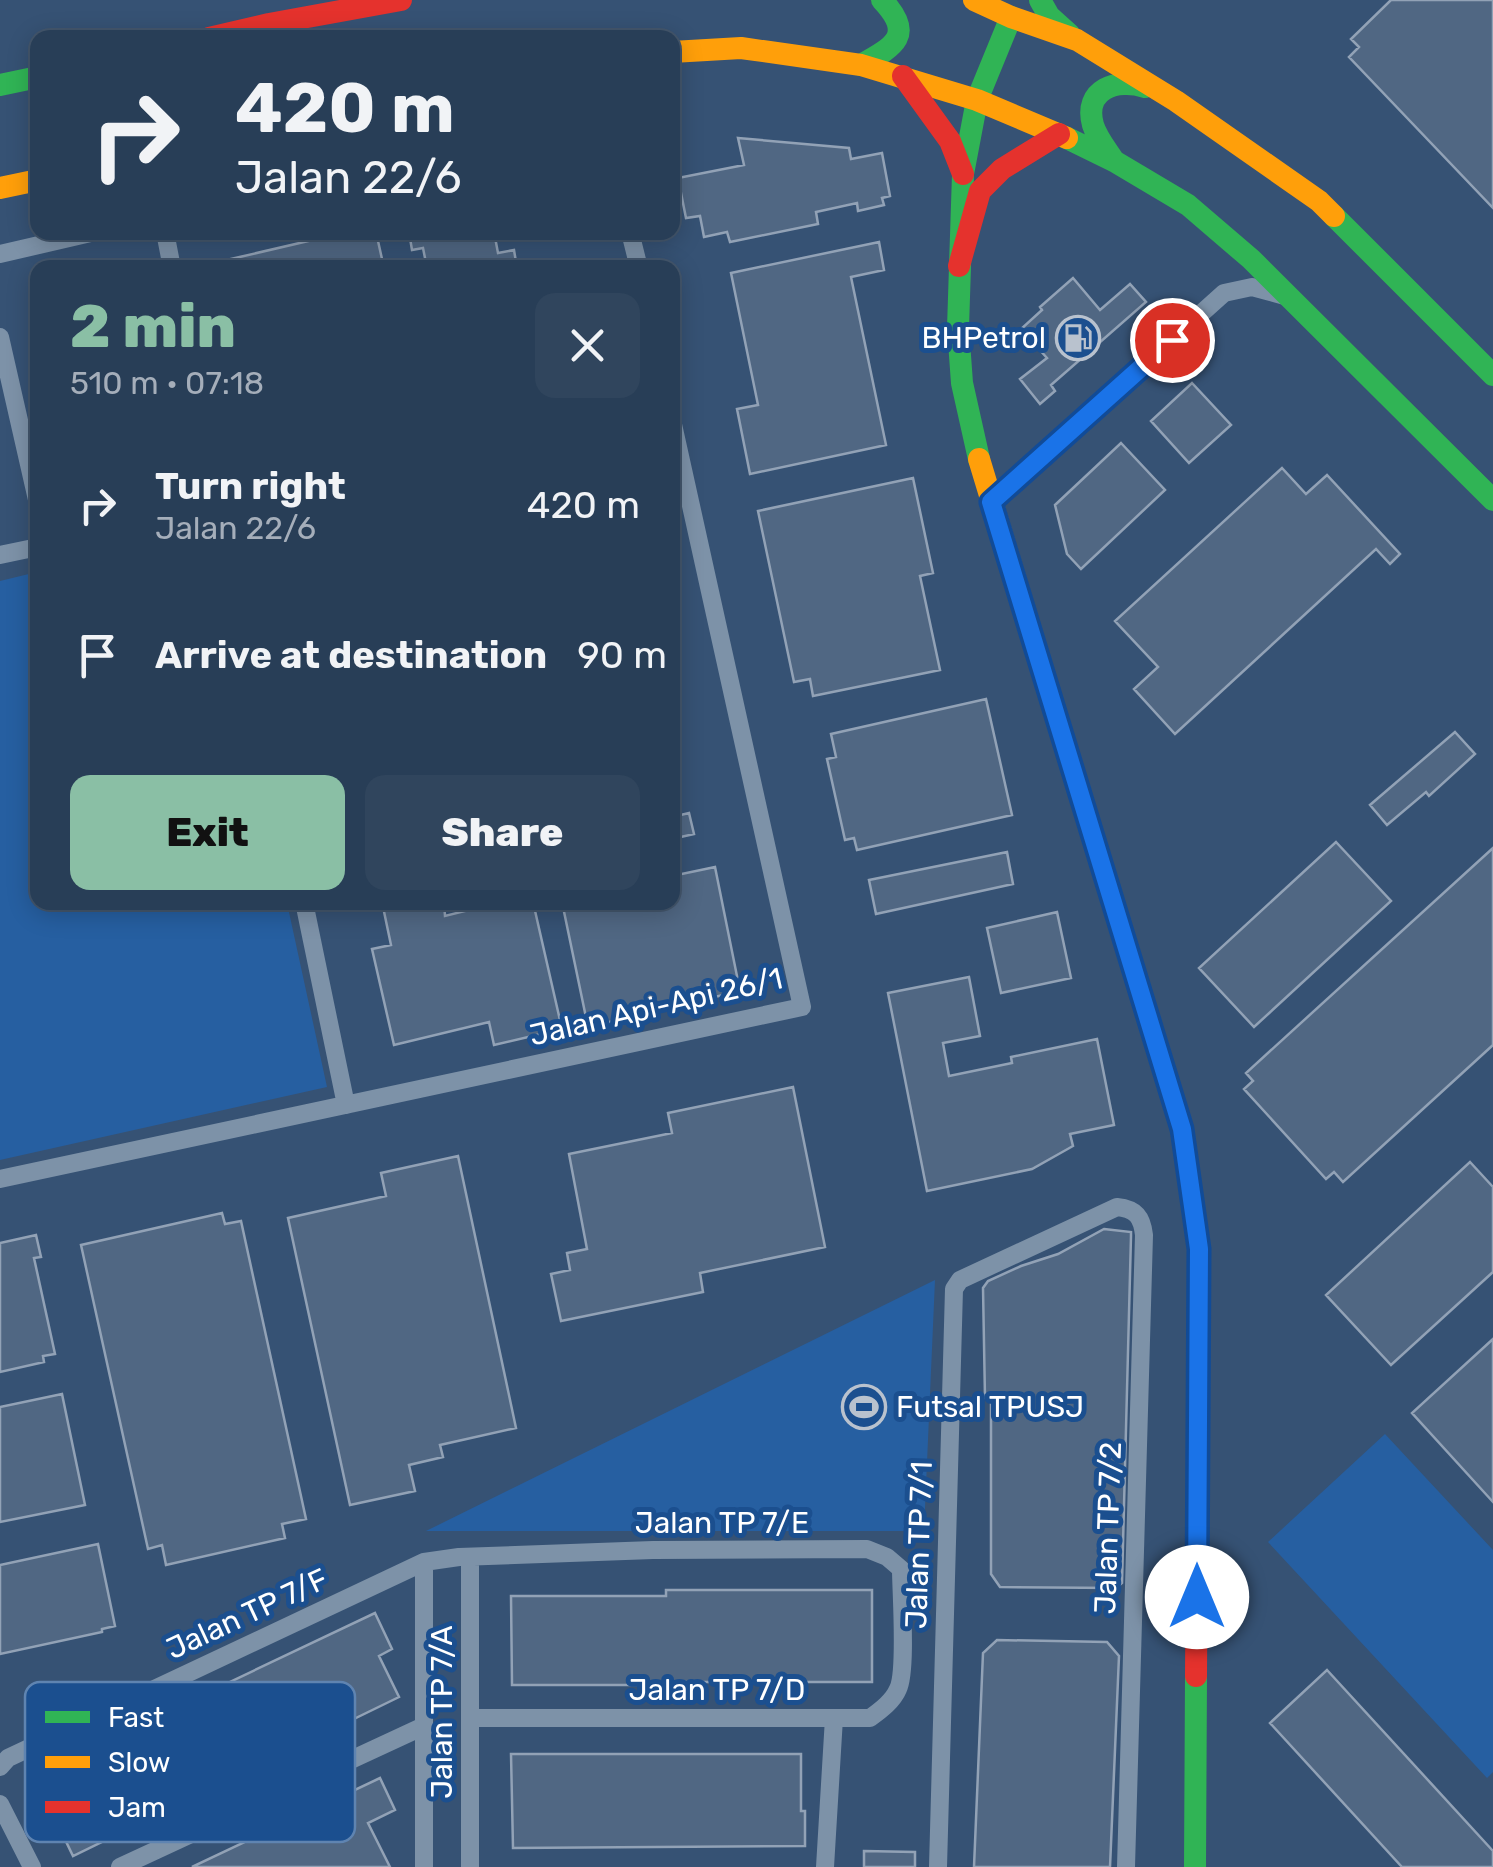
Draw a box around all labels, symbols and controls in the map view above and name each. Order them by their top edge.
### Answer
text: 420 m [235,67,455,150]
icon: right [70,70,200,200]
text: Jalan 22/6 [235,151,462,204]
text: 2 min [70,291,236,362]
button: close [535,293,640,398]
pin [1130,298,1215,383]
icon: arrive [1145,313,1200,368]
fuel station icon: BHPetrol [1055,315,1101,361]
place label: BHPetrol [921,320,1046,356]
text: 510 m · 07:18 [70,364,264,402]
text: Turn right [155,463,346,509]
icon: right [70,478,125,533]
text: 420 m [527,482,640,528]
text: Jalan 22/6 [155,509,316,547]
icon: arrive [70,628,125,683]
text: Arrive at destination [155,632,547,678]
text: 90 m [577,632,667,678]
button: Exit [70,775,345,890]
button: Share [365,775,640,890]
street label: Jalan Api-Api 26/1 [526,960,786,1054]
sports icon: Futsal TPUSJ [841,1384,887,1430]
place label: Futsal TPUSJ [896,1389,1084,1425]
street label: Jalan TP 7/2 [1087,1441,1129,1615]
street label: Jalan TP 7/1 [898,1460,940,1630]
street label: Jalan TP 7/E [635,1505,809,1541]
position arrow [1145,1545,1249,1649]
street label: Jalan TP 7/F [161,1561,333,1667]
street label: Jalan TP 7/A [424,1625,460,1799]
street label: Jalan TP 7/D [629,1672,805,1708]
legend [25,1682,355,1842]
text: Fast [108,1701,164,1734]
text: Slow [108,1746,170,1779]
text: Jam [108,1791,166,1824]

